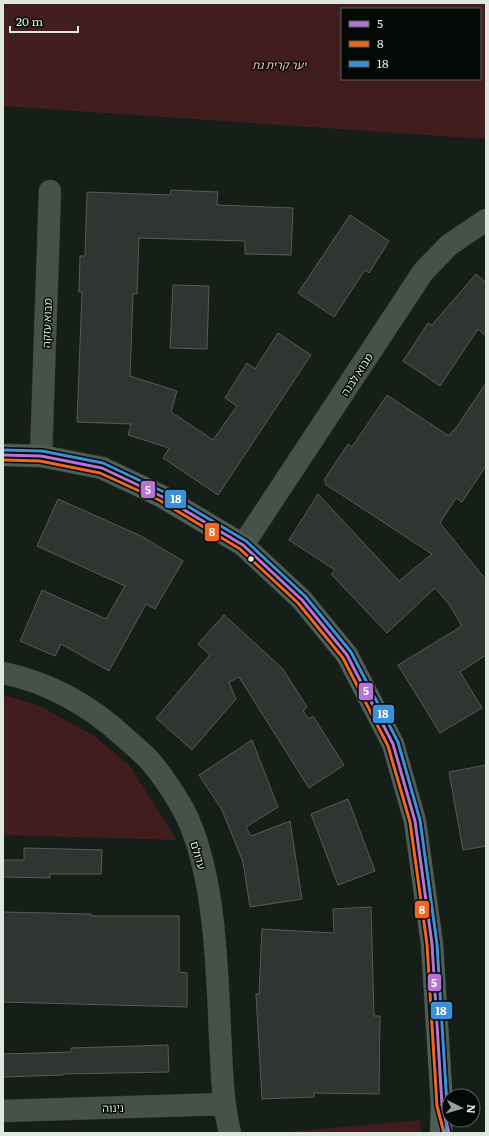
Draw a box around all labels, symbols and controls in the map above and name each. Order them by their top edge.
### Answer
scale bar [10,8,78,34]
legend [341,8,481,80]
text: 20 m [16,12,43,30]
text: 5 [377,14,383,32]
text: 8 [377,34,384,52]
text: 18 [377,54,389,72]
park label: יער קרית גת [252,56,308,72]
street label: מבוא עזקה [37,298,55,348]
street label: מבוא לבנה [336,349,376,399]
line badge: 5 [140,480,156,499]
text: 5 [145,481,151,497]
line badge: 18 [164,489,187,509]
text: 18 [170,490,182,506]
line badge: 8 [204,522,220,542]
text: 8 [209,523,216,539]
unlabelled marker [246,554,256,564]
line badge: 5 [358,682,374,701]
text: 5 [363,682,369,698]
line badge: 18 [372,704,395,724]
text: 18 [377,705,389,721]
street label: עדולם [187,839,211,871]
line badge: 8 [414,900,430,919]
text: 8 [419,901,426,917]
line badge: 5 [427,973,442,992]
text: 5 [431,974,437,990]
line badge: 18 [430,1001,453,1020]
text: 18 [435,1002,447,1018]
north arrow [441,1088,481,1128]
street label: נינוה [102,1099,124,1115]
text: N [464,1104,480,1114]

